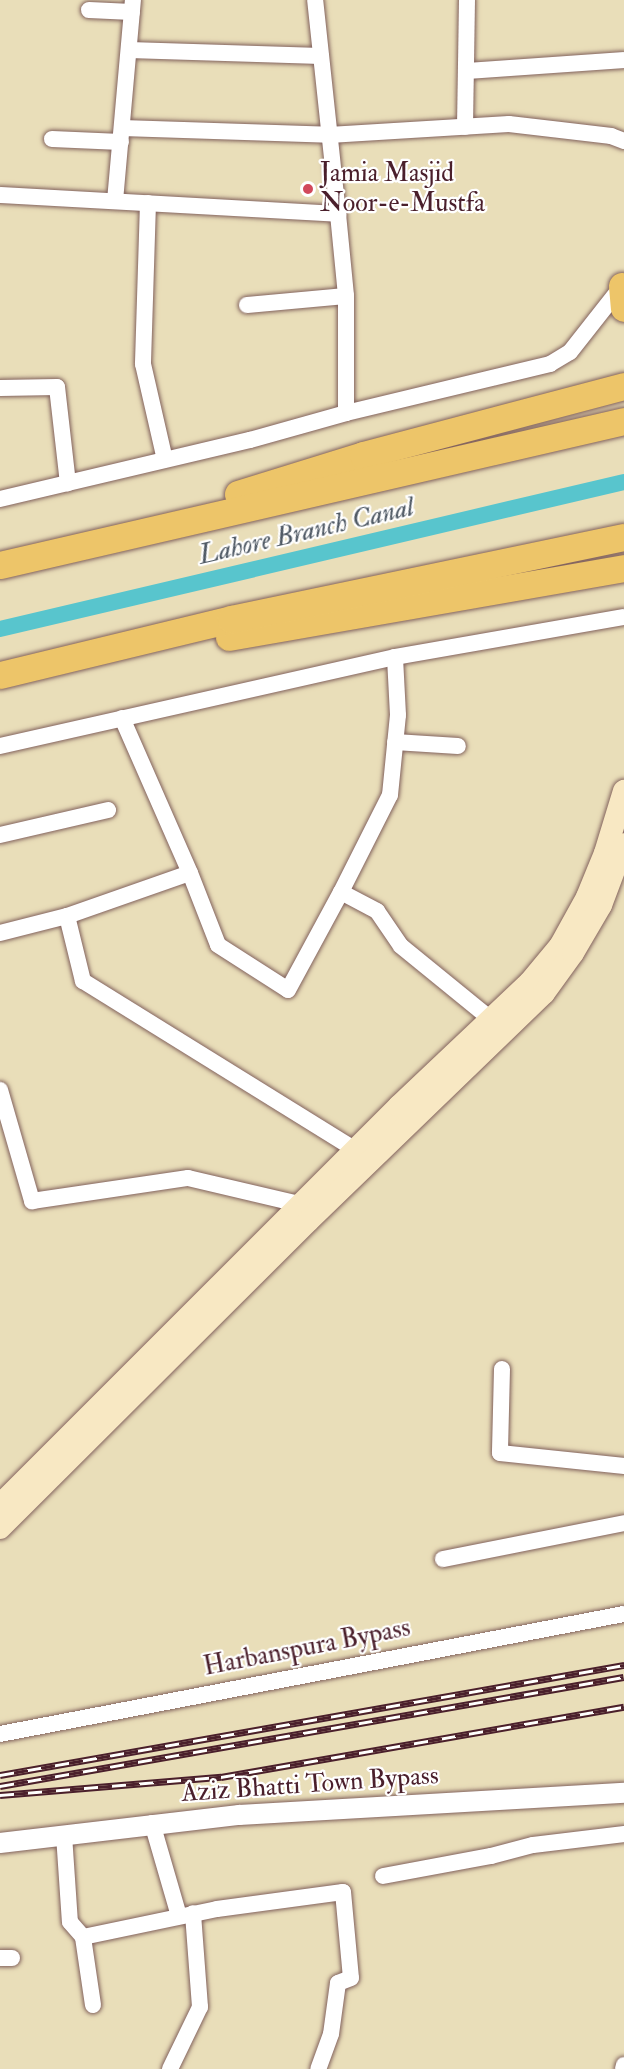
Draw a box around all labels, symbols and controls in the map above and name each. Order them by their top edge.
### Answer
place label: Jamia Masjid Noor-e-Mustfa [320,158,485,219]
marker: Jamia Masjid Noor-e-Mustfa [301,182,315,196]
water label: Lahore Branch Canal [195,491,417,571]
street label: Harbanspura Bypass [201,1613,413,1683]
street label: Aziz Bhatti Town Bypass [180,1760,440,1810]

